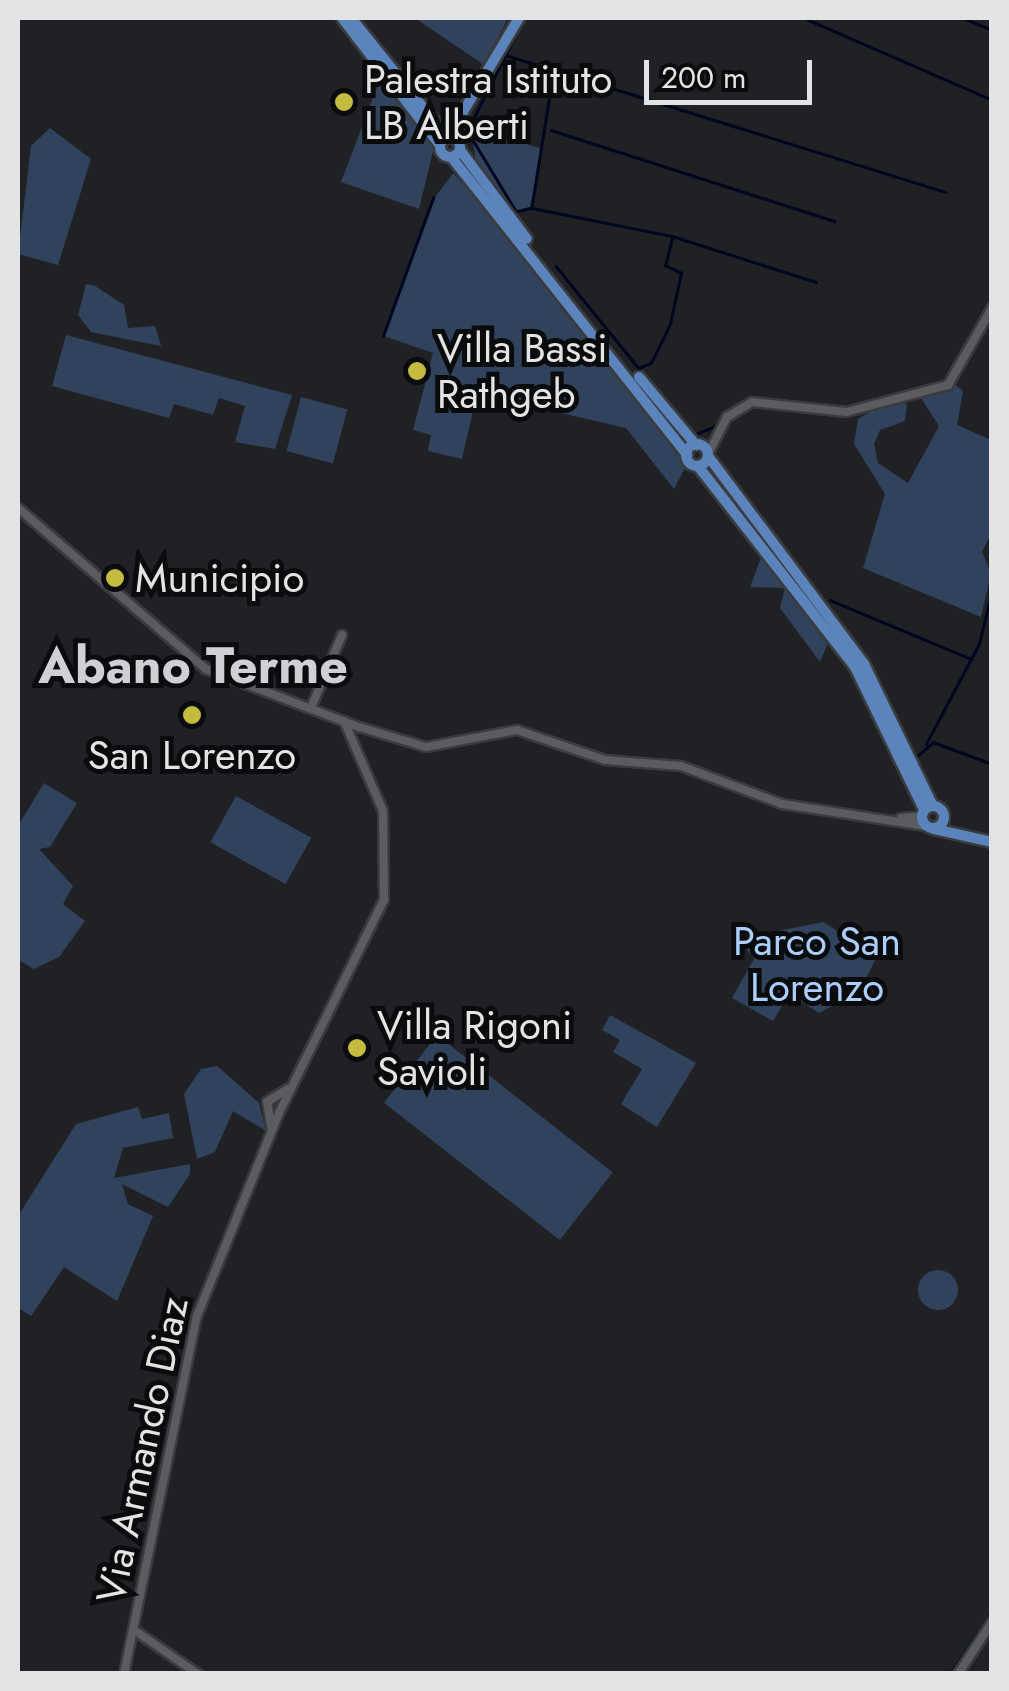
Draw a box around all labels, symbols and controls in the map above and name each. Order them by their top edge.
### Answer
scale bar [649,40,816,102]
place label: Palestra Istituto LB Alberti [364,55,612,149]
text: 200 m [661,56,746,99]
marker: Palestra Istituto LB Alberti [333,91,355,113]
place label: Villa Bassi Rathgeb [437,324,608,418]
marker: Villa Bassi Rathgeb [406,360,428,382]
place label: Municipio [135,554,304,602]
marker: Municipio [104,567,126,589]
district label: Abano Terme [38,636,348,696]
marker: San Lorenzo [181,704,203,726]
place label: San Lorenzo [88,731,296,779]
park label: Parco San Lorenzo [733,917,901,1011]
place label: Villa Rigoni Savioli [377,1001,572,1095]
marker: Villa Rigoni Savioli [346,1037,368,1059]
street label: Via Armando Diaz [86,1293,198,1607]

